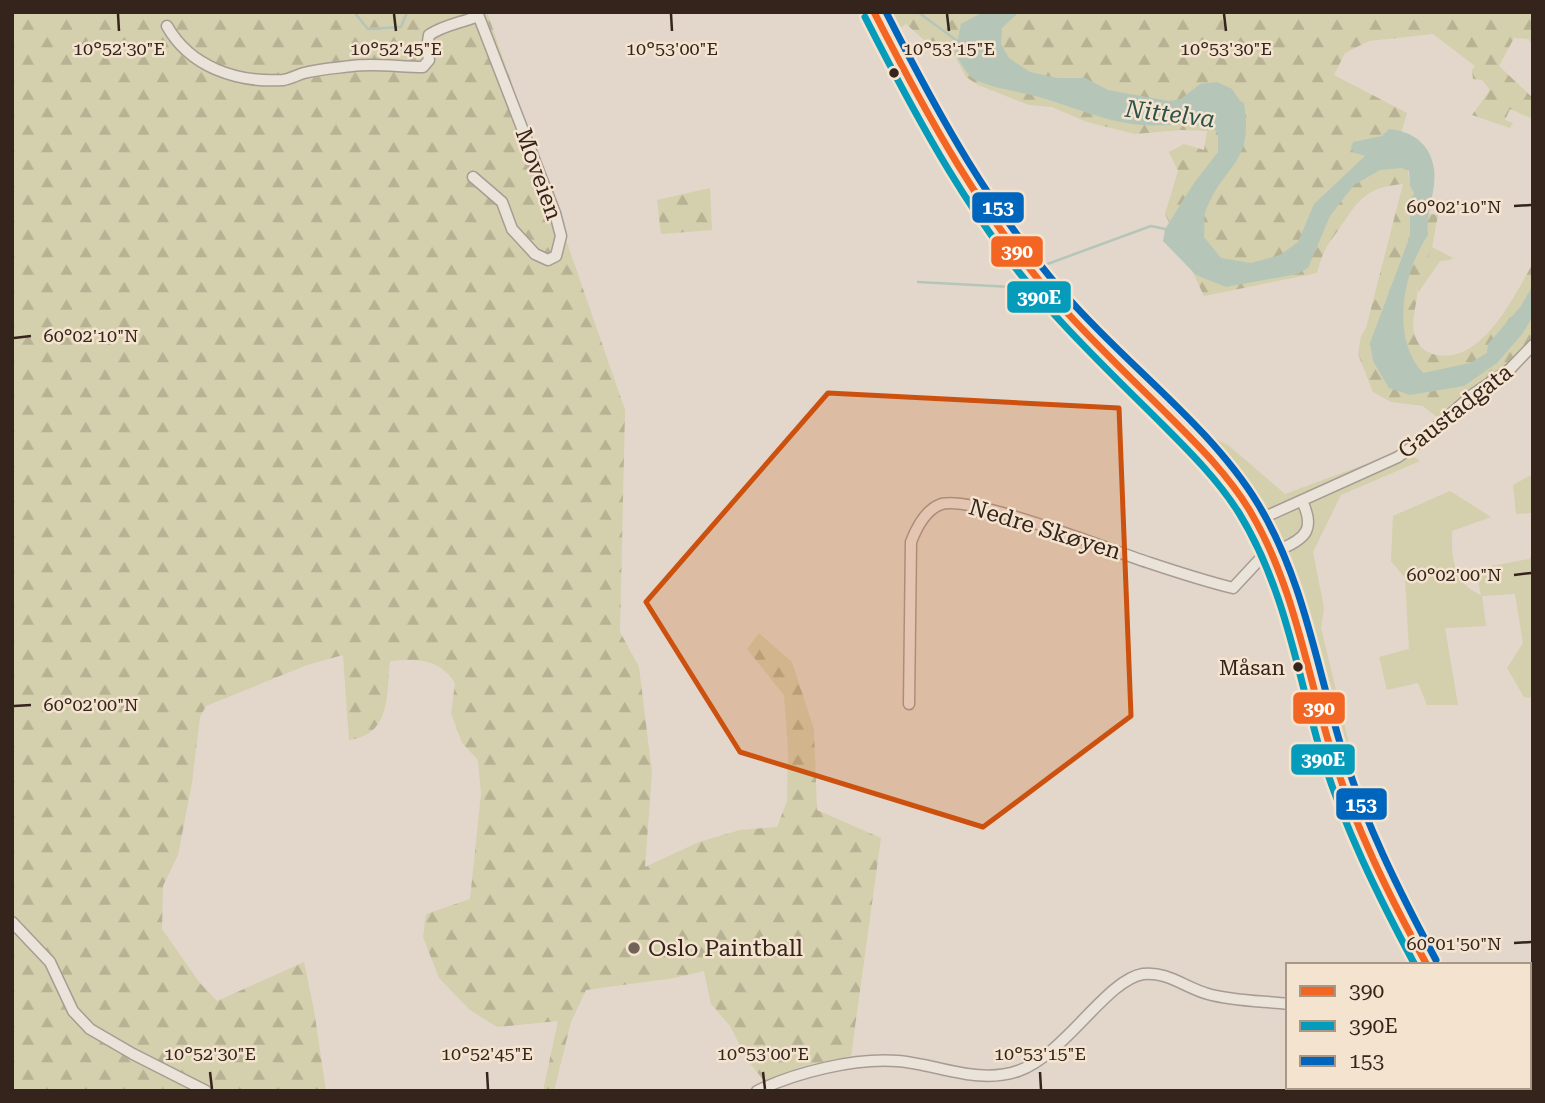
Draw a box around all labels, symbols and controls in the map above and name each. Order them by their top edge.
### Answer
text: 10°52'30"E [73,38,165,59]
text: 10°52'45"E [350,38,442,59]
text: 10°53'00"E [626,38,718,59]
text: 10°53'15"E [903,38,995,59]
text: 10°53'30"E [1180,38,1272,59]
unlabelled marker [887,66,901,80]
water label: Nittelva [1123,94,1216,133]
street label: Moveien [509,125,568,224]
line badge: 153 [971,191,1025,224]
text: 153 [982,196,1014,219]
text: 60°02'10"N [1407,196,1501,217]
line badge: 390 [990,235,1044,268]
text: 390 [1001,240,1033,263]
line badge: 390E [1006,280,1072,314]
text: 390E [1017,286,1061,309]
text: 60°02'10"N [44,325,138,346]
street label: Gaustadgata [1393,358,1518,464]
street label: Nedre Skøyen [966,494,1124,565]
text: 60°02'00"N [1407,564,1501,585]
place label: Måsan [1219,656,1285,680]
marker: Måsan [1291,660,1305,674]
line badge: 390 [1292,691,1346,725]
text: 60°02'00"N [44,694,138,715]
text: 390 [1303,697,1335,720]
line badge: 390E [1290,743,1356,776]
text: 390E [1301,748,1345,771]
line badge: 153 [1335,787,1388,821]
text: 153 [1345,793,1377,816]
text: 60°01'50"N [1407,933,1501,954]
place label: Oslo Paintball [648,935,803,962]
marker: Oslo Paintball [626,940,642,956]
legend [1286,963,1531,1089]
text: 390 [1349,979,1384,1003]
text: 390E [1349,1014,1398,1038]
text: 10°52'30"E [164,1043,256,1064]
text: 10°52'45"E [441,1043,533,1064]
text: 10°53'00"E [717,1043,809,1064]
text: 10°53'15"E [994,1043,1086,1064]
text: 153 [1349,1049,1384,1073]

